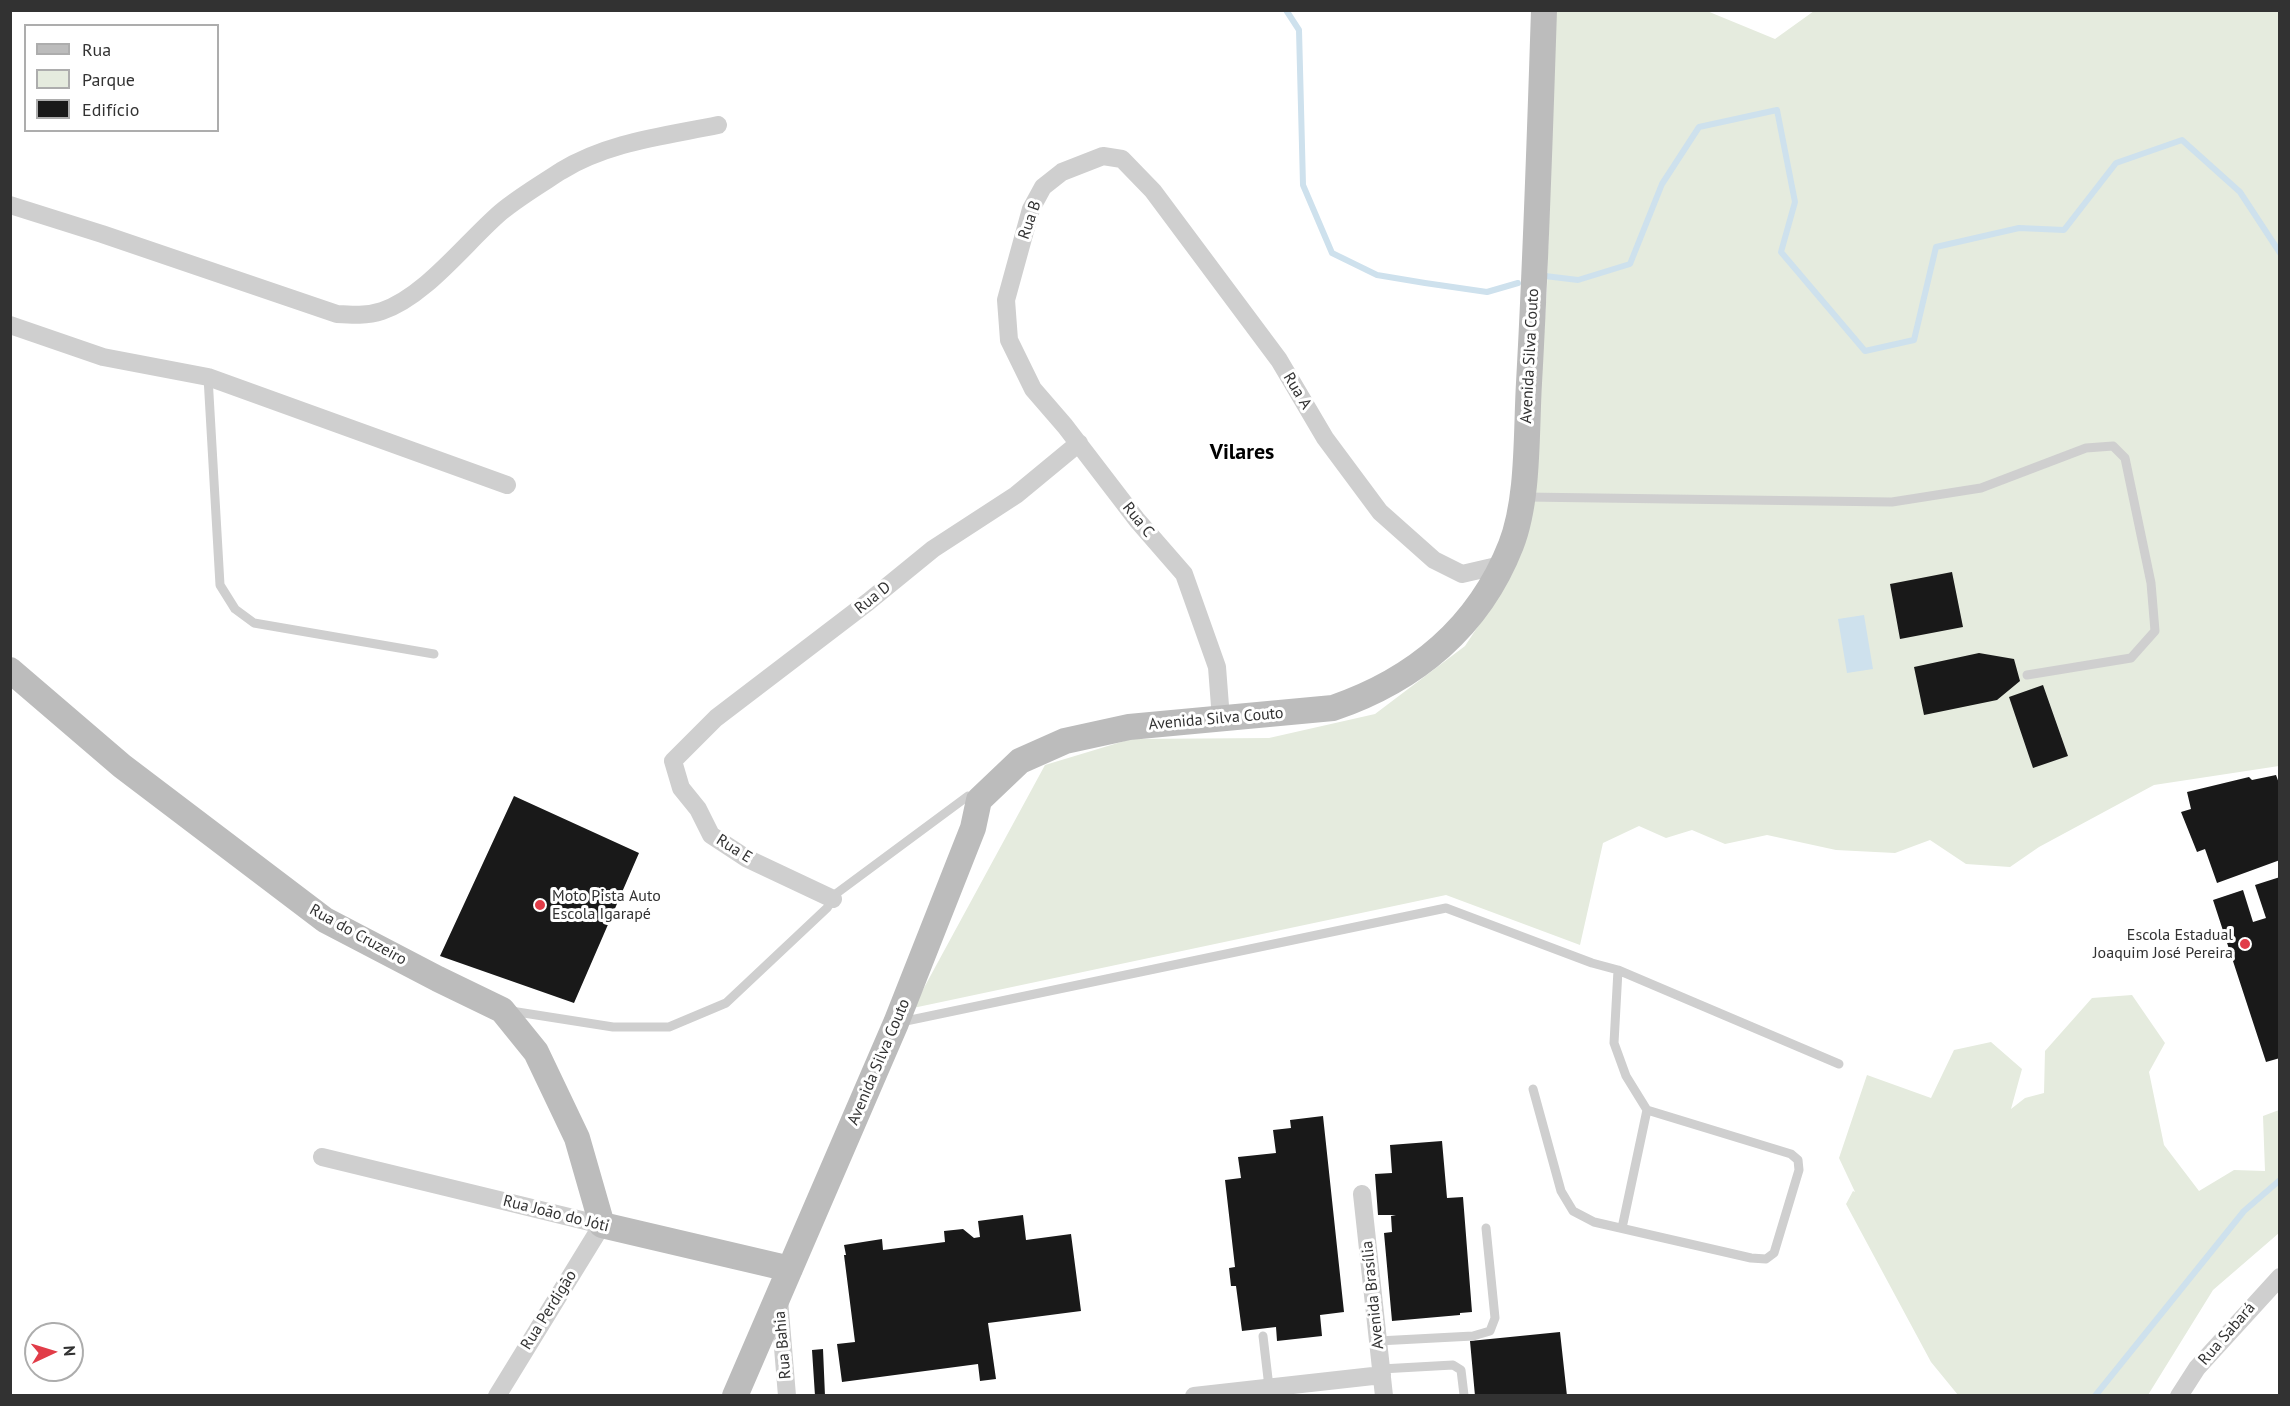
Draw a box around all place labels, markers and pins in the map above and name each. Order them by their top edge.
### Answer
place label: Moto Pista Auto Escola Igarapé [552,886,661,924]
marker: Moto Pista Auto Escola Igarapé [533,898,547,912]
place label: Escola Estadual Joaquim José Pereira [2093,925,2233,963]
marker: Escola Estadual Joaquim José Pereira [2238,937,2252,951]

